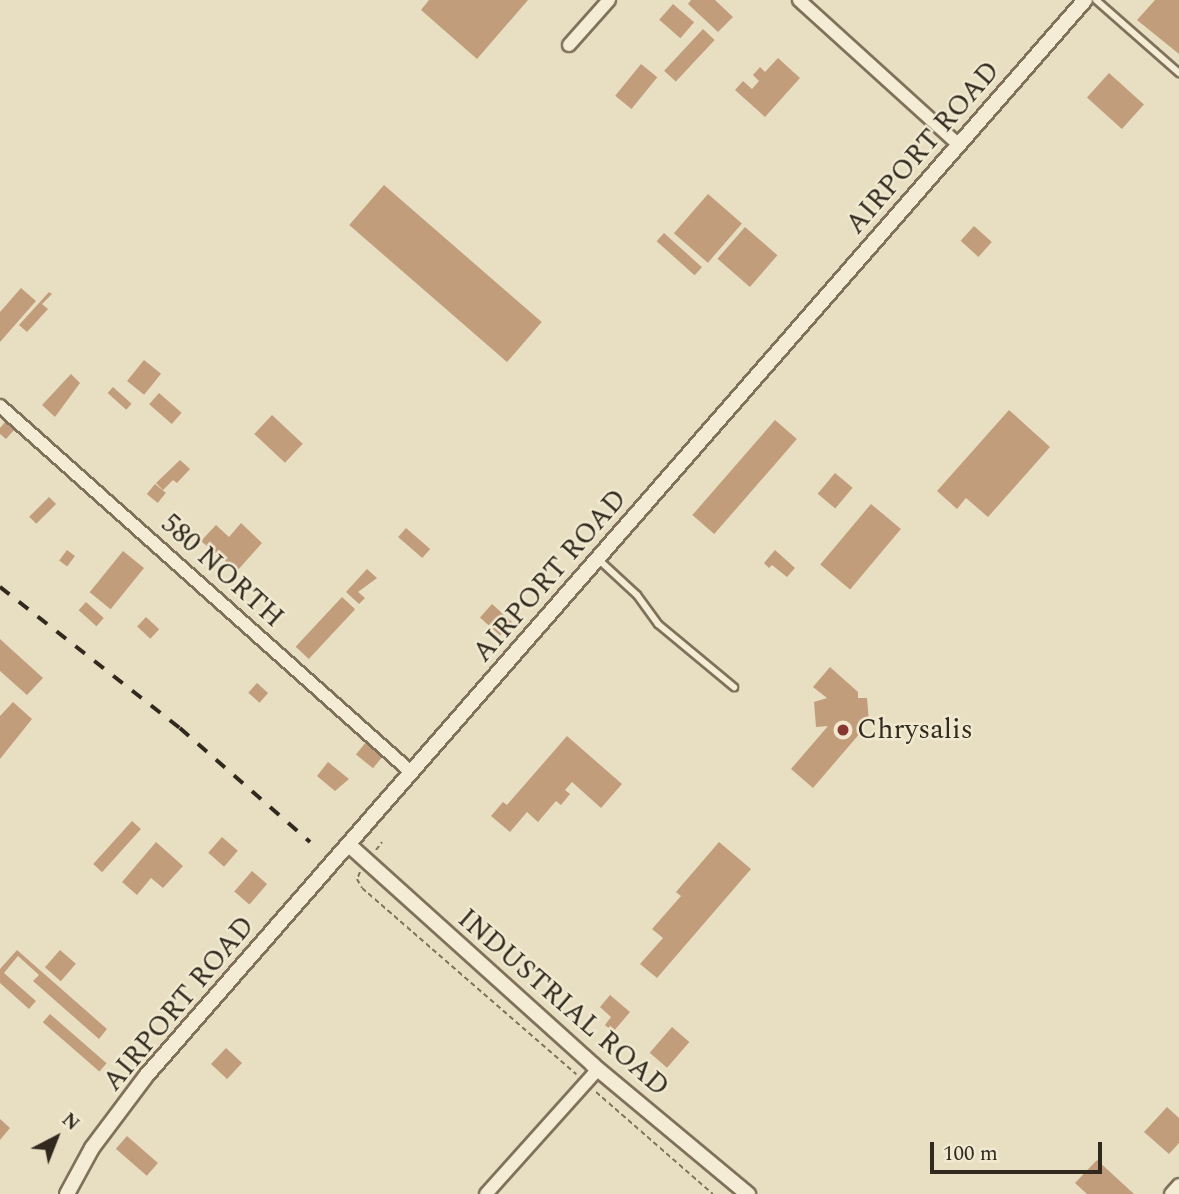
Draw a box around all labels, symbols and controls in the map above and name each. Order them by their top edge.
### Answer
street label: AIRPORT ROAD [839,55,1007,241]
street label: AIRPORT ROAD [466,483,634,669]
street label: 580 NORTH [154,507,290,635]
place label: Chrysalis [857,713,973,747]
marker: Chrysalis [835,722,851,738]
street label: INDUSTRIAL ROAD [451,902,675,1104]
street label: AIRPORT ROAD [96,910,262,1098]
north arrow [21,1103,91,1173]
text: N [55,1106,86,1138]
scale bar [934,1128,1106,1172]
text: 100 m [943,1138,998,1170]

